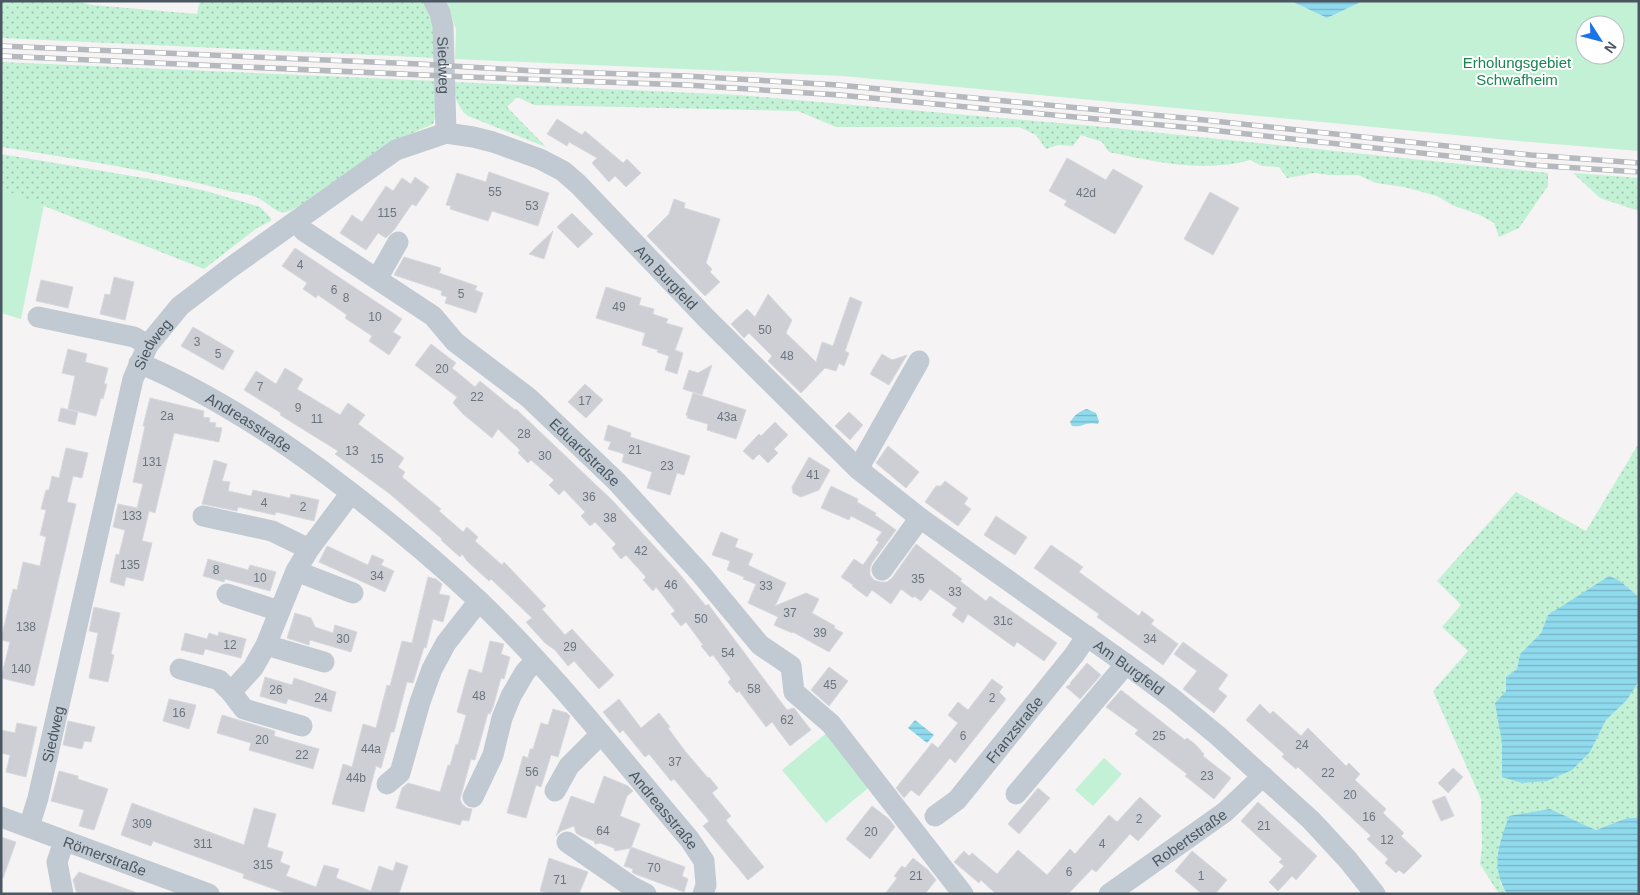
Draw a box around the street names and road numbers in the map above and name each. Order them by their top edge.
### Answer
street label: Siedweg [435,36,453,94]
street label: Am Burgfeld [632,241,701,313]
street label: Siedweg [130,315,175,372]
street label: Andreasstraße [203,389,295,455]
street label: Eduardstraße [547,414,624,489]
street label: Am Burgfeld [1091,636,1168,698]
street label: Franzstraße [982,693,1046,766]
street label: Siedweg [38,704,67,764]
street label: Andreasstraße [626,766,702,852]
street label: Robertstraße [1148,805,1230,870]
street label: Römerstraße [61,832,149,879]

